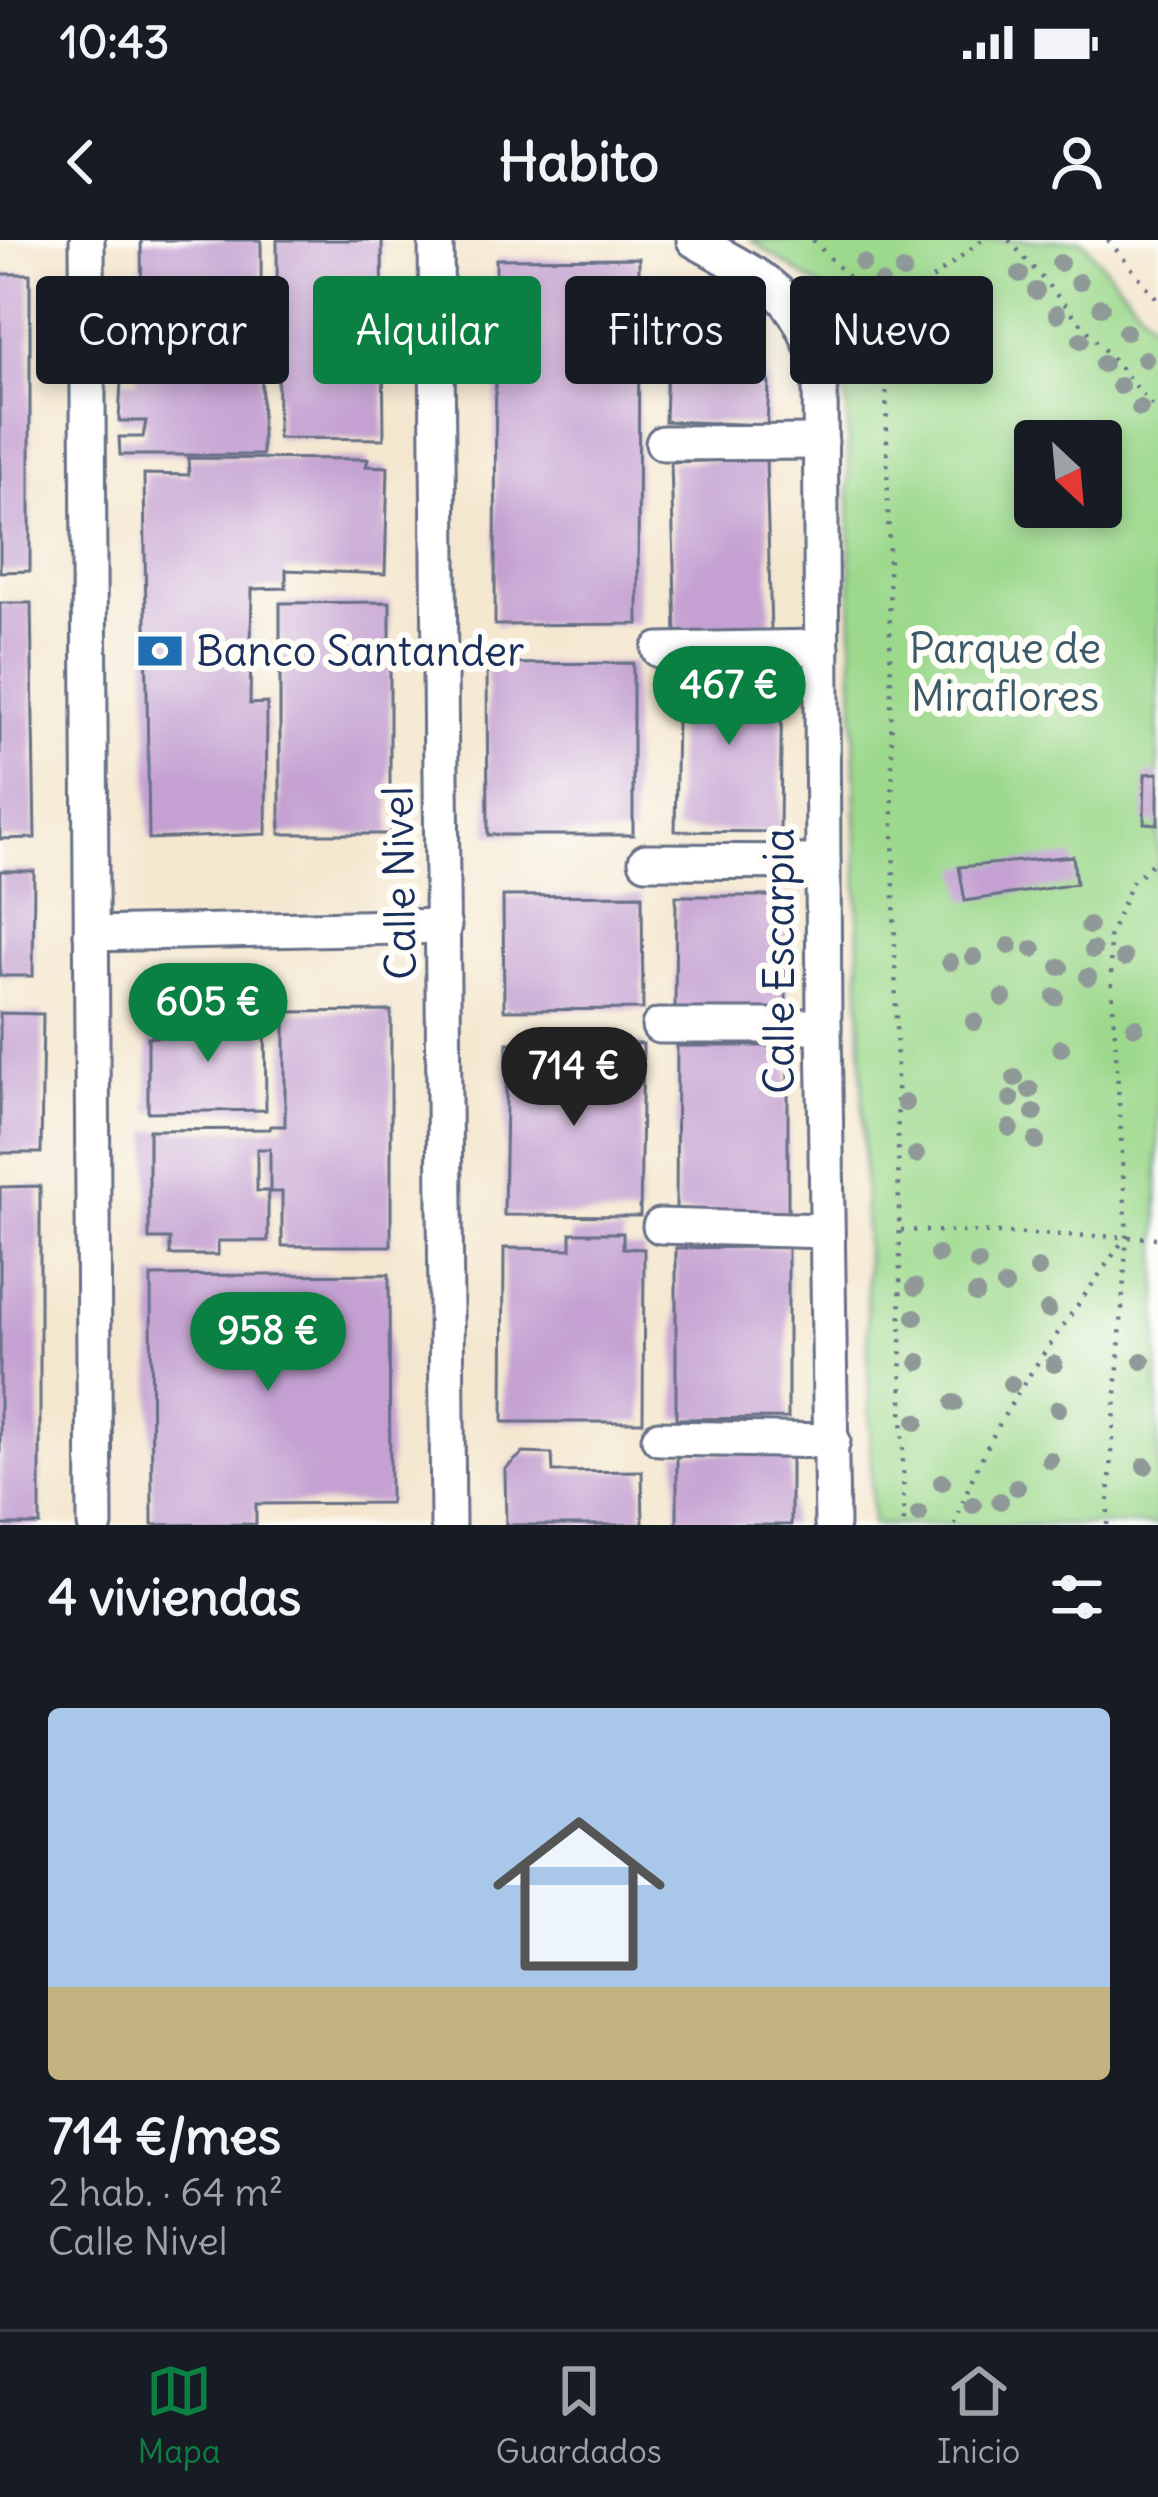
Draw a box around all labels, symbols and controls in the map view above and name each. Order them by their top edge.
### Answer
text: 10:43 [60,14,169,70]
text: Habito [499,128,659,196]
icon: back [48,129,114,195]
icon: person [1044,129,1110,195]
chip: Comprar [36,276,289,384]
chip: Alquilar [313,276,541,384]
chip: Filtros [565,276,766,384]
chip: Nuevo [790,276,993,384]
north arrow [1014,420,1122,528]
map controls [1014,420,1122,528]
park label: Parque de Miraflores [909,622,1101,722]
place label: Banco Santander [196,625,524,677]
bank icon: Banco Santander [135,626,185,676]
pin: 467 € [645,646,813,748]
text: 467 € [680,660,778,709]
street label: Calle Nivel [371,786,427,980]
street label: Calle Escarpia [753,828,805,1094]
pin: 605 € [124,963,292,1065]
text: 605 € [156,977,260,1026]
pin: 714 € [490,1027,658,1129]
text: 714 € [528,1041,620,1090]
pin: 958 € [184,1292,352,1394]
text: 958 € [217,1306,319,1355]
icon: filters [1044,1564,1110,1630]
text: 4 viviendas [48,1565,301,1629]
icon: home [471,1786,687,2002]
text: 714 €/mes [48,2104,281,2168]
text: 2 hab. · 64 m² [48,2168,283,2217]
text: Calle Nivel [48,2217,228,2266]
tab: Mapa [138,2358,221,2472]
tab: Guardados [496,2358,662,2472]
tab: Inicio [937,2358,1020,2472]

